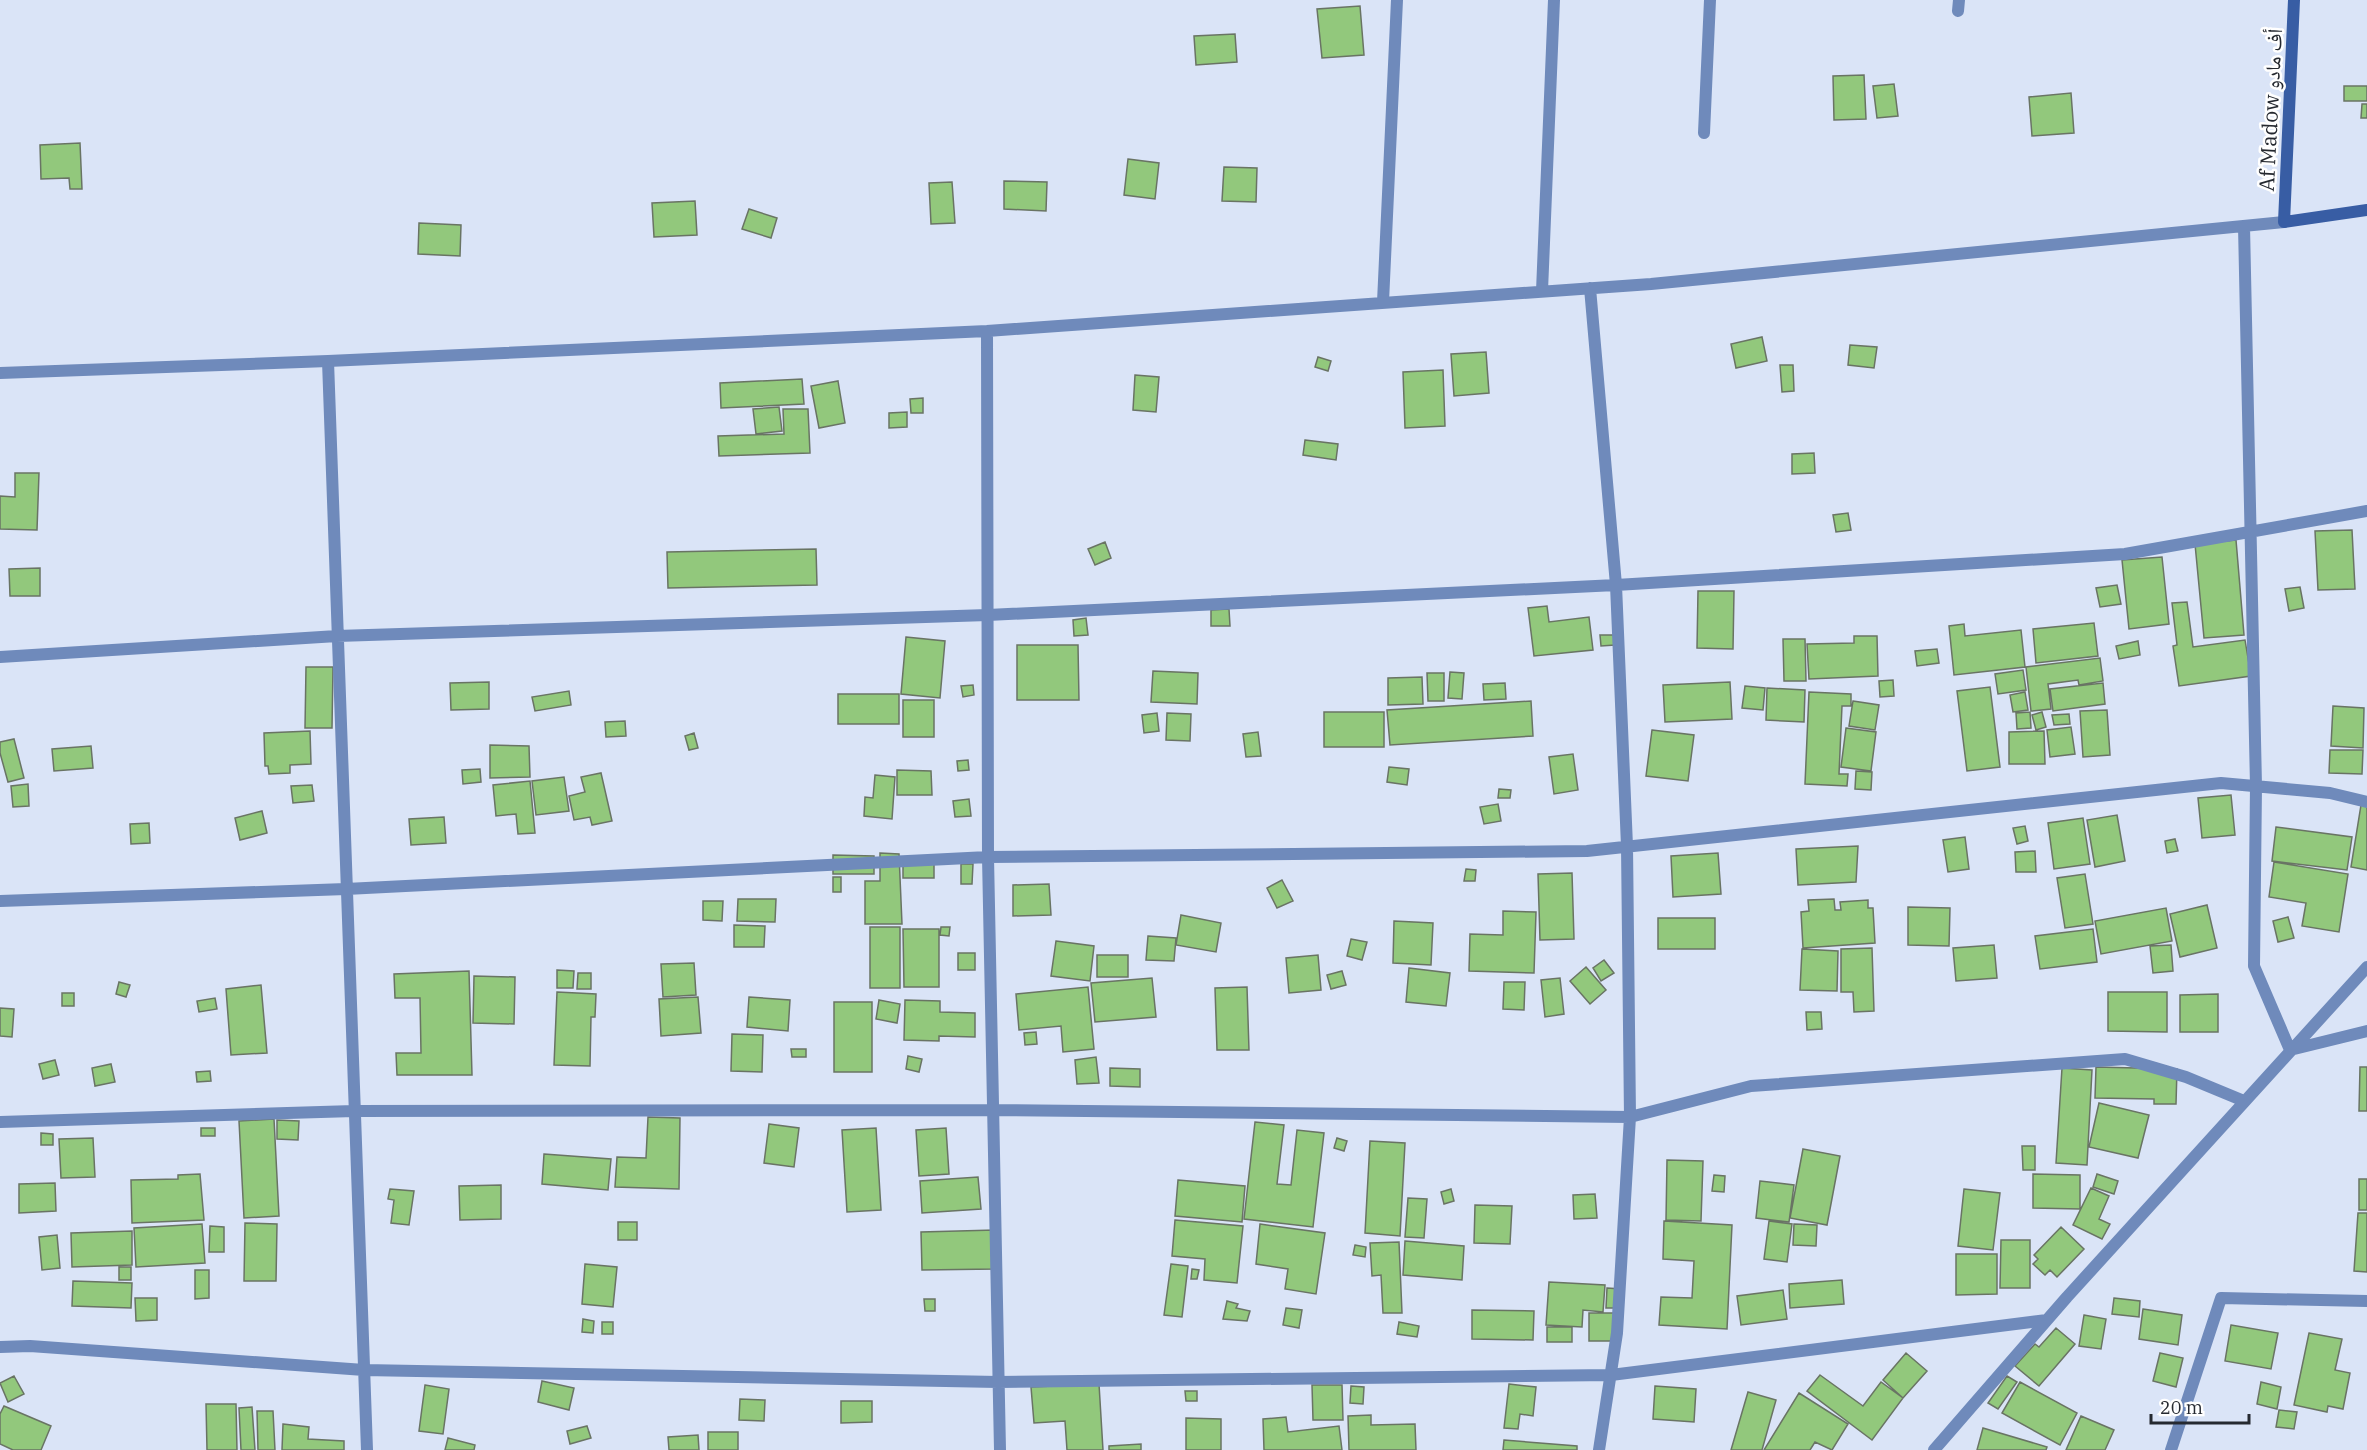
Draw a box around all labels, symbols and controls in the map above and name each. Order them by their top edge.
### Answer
street label: Af Madow أف مادو [2252,28,2288,192]
scale bar [2151,1387,2248,1425]
text: 20 m [2160,1396,2203,1419]

